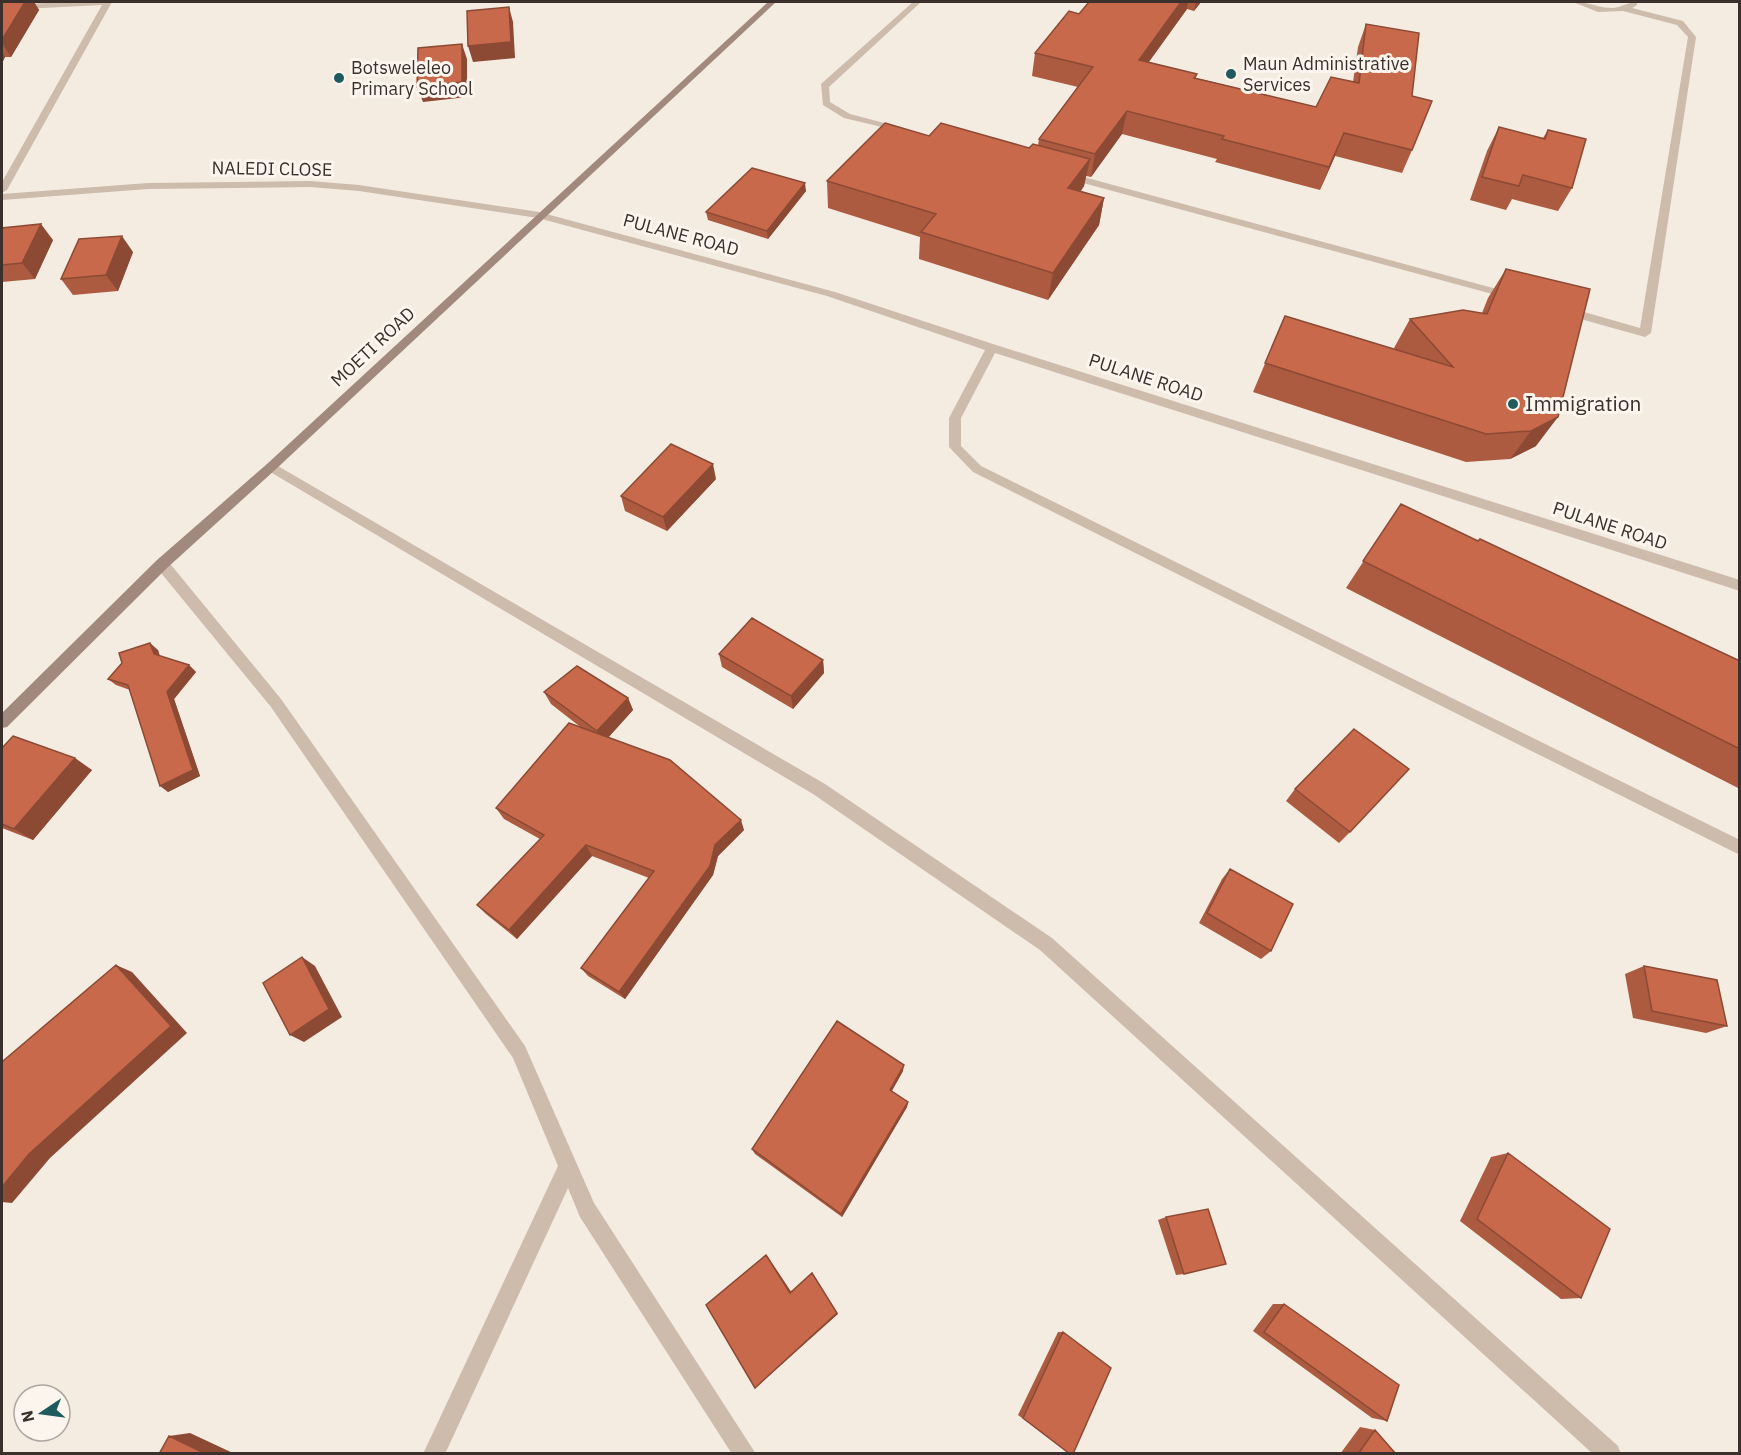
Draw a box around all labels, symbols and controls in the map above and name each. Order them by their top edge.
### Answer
place label: Maun Administrative Services [1243,52,1409,96]
place label: Botsweleleo Primary School [351,56,473,100]
marker: Maun Administrative Services [1224,67,1238,81]
marker: Botsweleleo Primary School [332,71,346,85]
street label: NALEDI CLOSE [211,156,333,181]
street label: PULANE ROAD [621,208,742,261]
street label: MOETI ROAD [326,302,420,391]
street label: PULANE ROAD [1086,348,1206,407]
place label: Immigration [1525,389,1642,417]
marker: Immigration [1506,397,1520,411]
street label: PULANE ROAD [1550,496,1670,555]
north arrow [12,1383,72,1443]
text: N [16,1408,38,1424]

